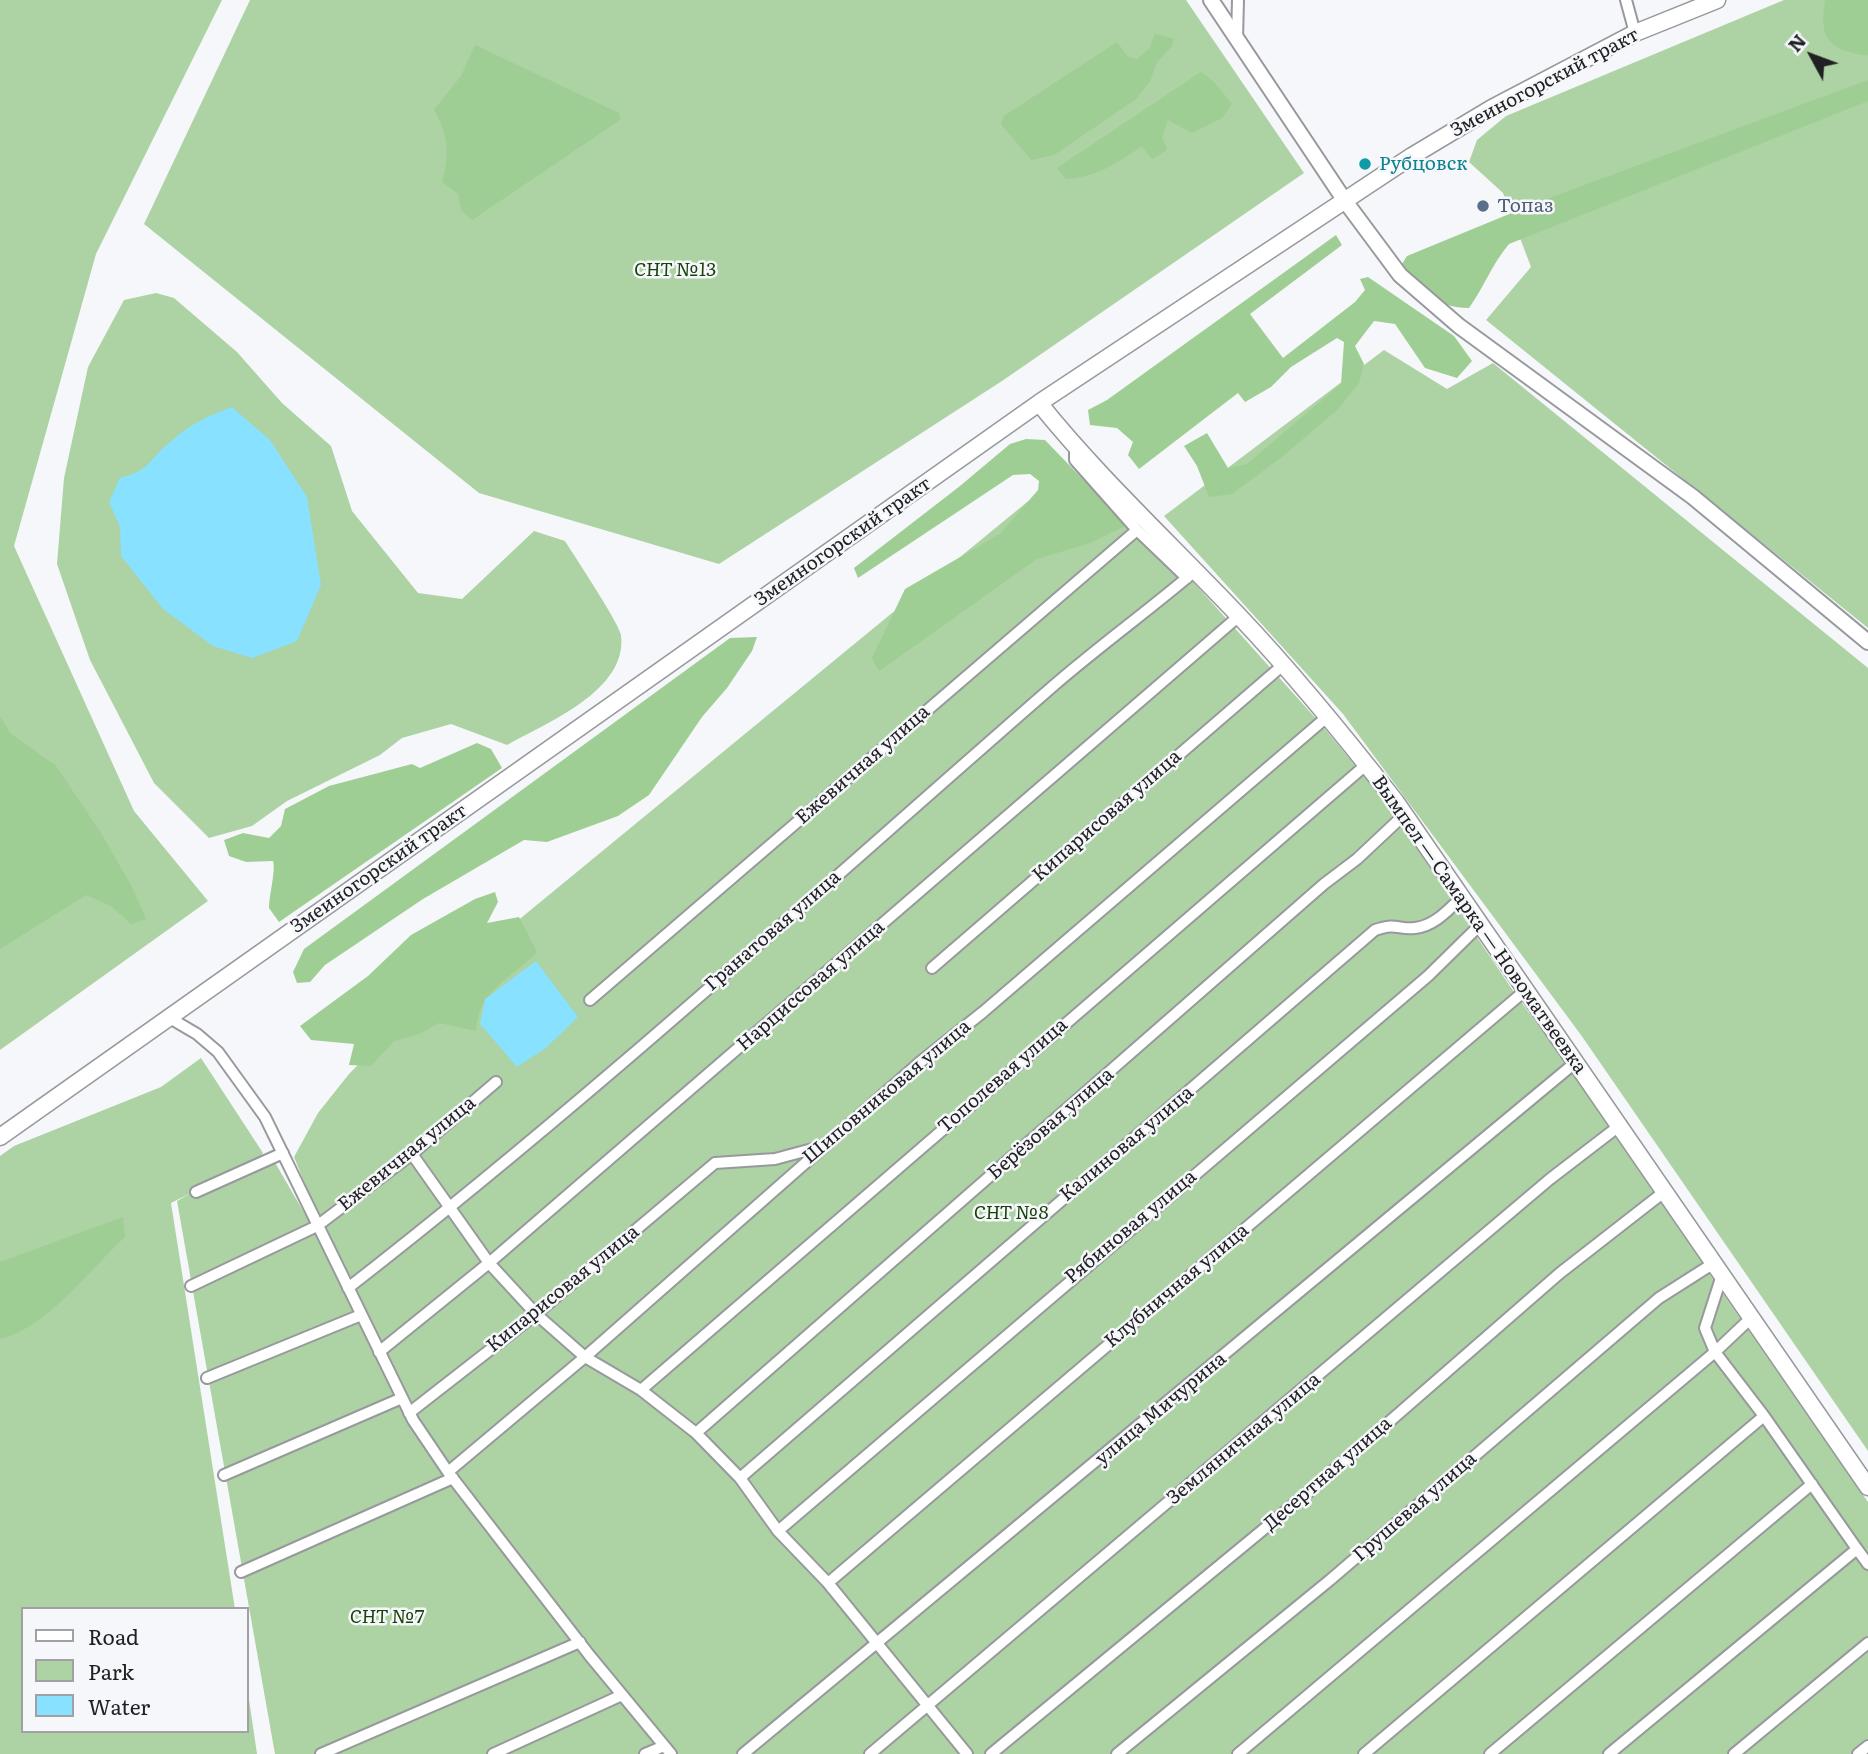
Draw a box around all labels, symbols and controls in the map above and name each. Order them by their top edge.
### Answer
north arrow [1777,21,1847,91]
street label: Змеиногорский тракт [1447,24,1643,142]
text: N [1780,27,1812,57]
place label: Рубцовск [1379,153,1467,175]
marker: Рубцовск [1357,156,1373,172]
place label: Топаз [1497,195,1553,217]
marker: Топаз [1475,198,1491,214]
park label: СНТ №13 [634,259,716,281]
street label: Змеиногорский тракт [750,472,936,612]
street label: Ежевичная улица [791,701,935,829]
street label: Кипарисовая улица [1028,745,1186,887]
street label: Вымпел — Самарка — Новоматвеевка [1367,771,1591,1079]
street label: Змеиногорский тракт [286,799,472,939]
street label: Гранатовая улица [700,866,846,996]
street label: Нарциссовая улица [733,916,889,1056]
street label: Тополевая улица [934,1014,1072,1138]
street label: Шиповниковая улица [798,1015,976,1169]
street label: Берёзовая улица [983,1063,1119,1185]
street label: Калиновая улица [1056,1081,1198,1207]
street label: Ежевичная улица [334,1092,480,1216]
street label: Рябиновая улица [1061,1165,1201,1289]
park label: СНТ №8 [974,1202,1048,1224]
street label: Клубничная улица [1100,1219,1254,1353]
street label: Кипарисовая улица [482,1221,644,1357]
street label: улица Мичурина [1091,1348,1231,1470]
street label: Земляничная улица [1163,1368,1325,1510]
street label: Десертная улица [1259,1412,1397,1536]
street label: Грушевая улица [1349,1447,1481,1567]
park label: СНТ №7 [350,1606,424,1628]
legend [21,1607,248,1733]
text: Road [88,1620,139,1651]
text: Park [88,1655,134,1686]
text: Water [88,1690,150,1721]

